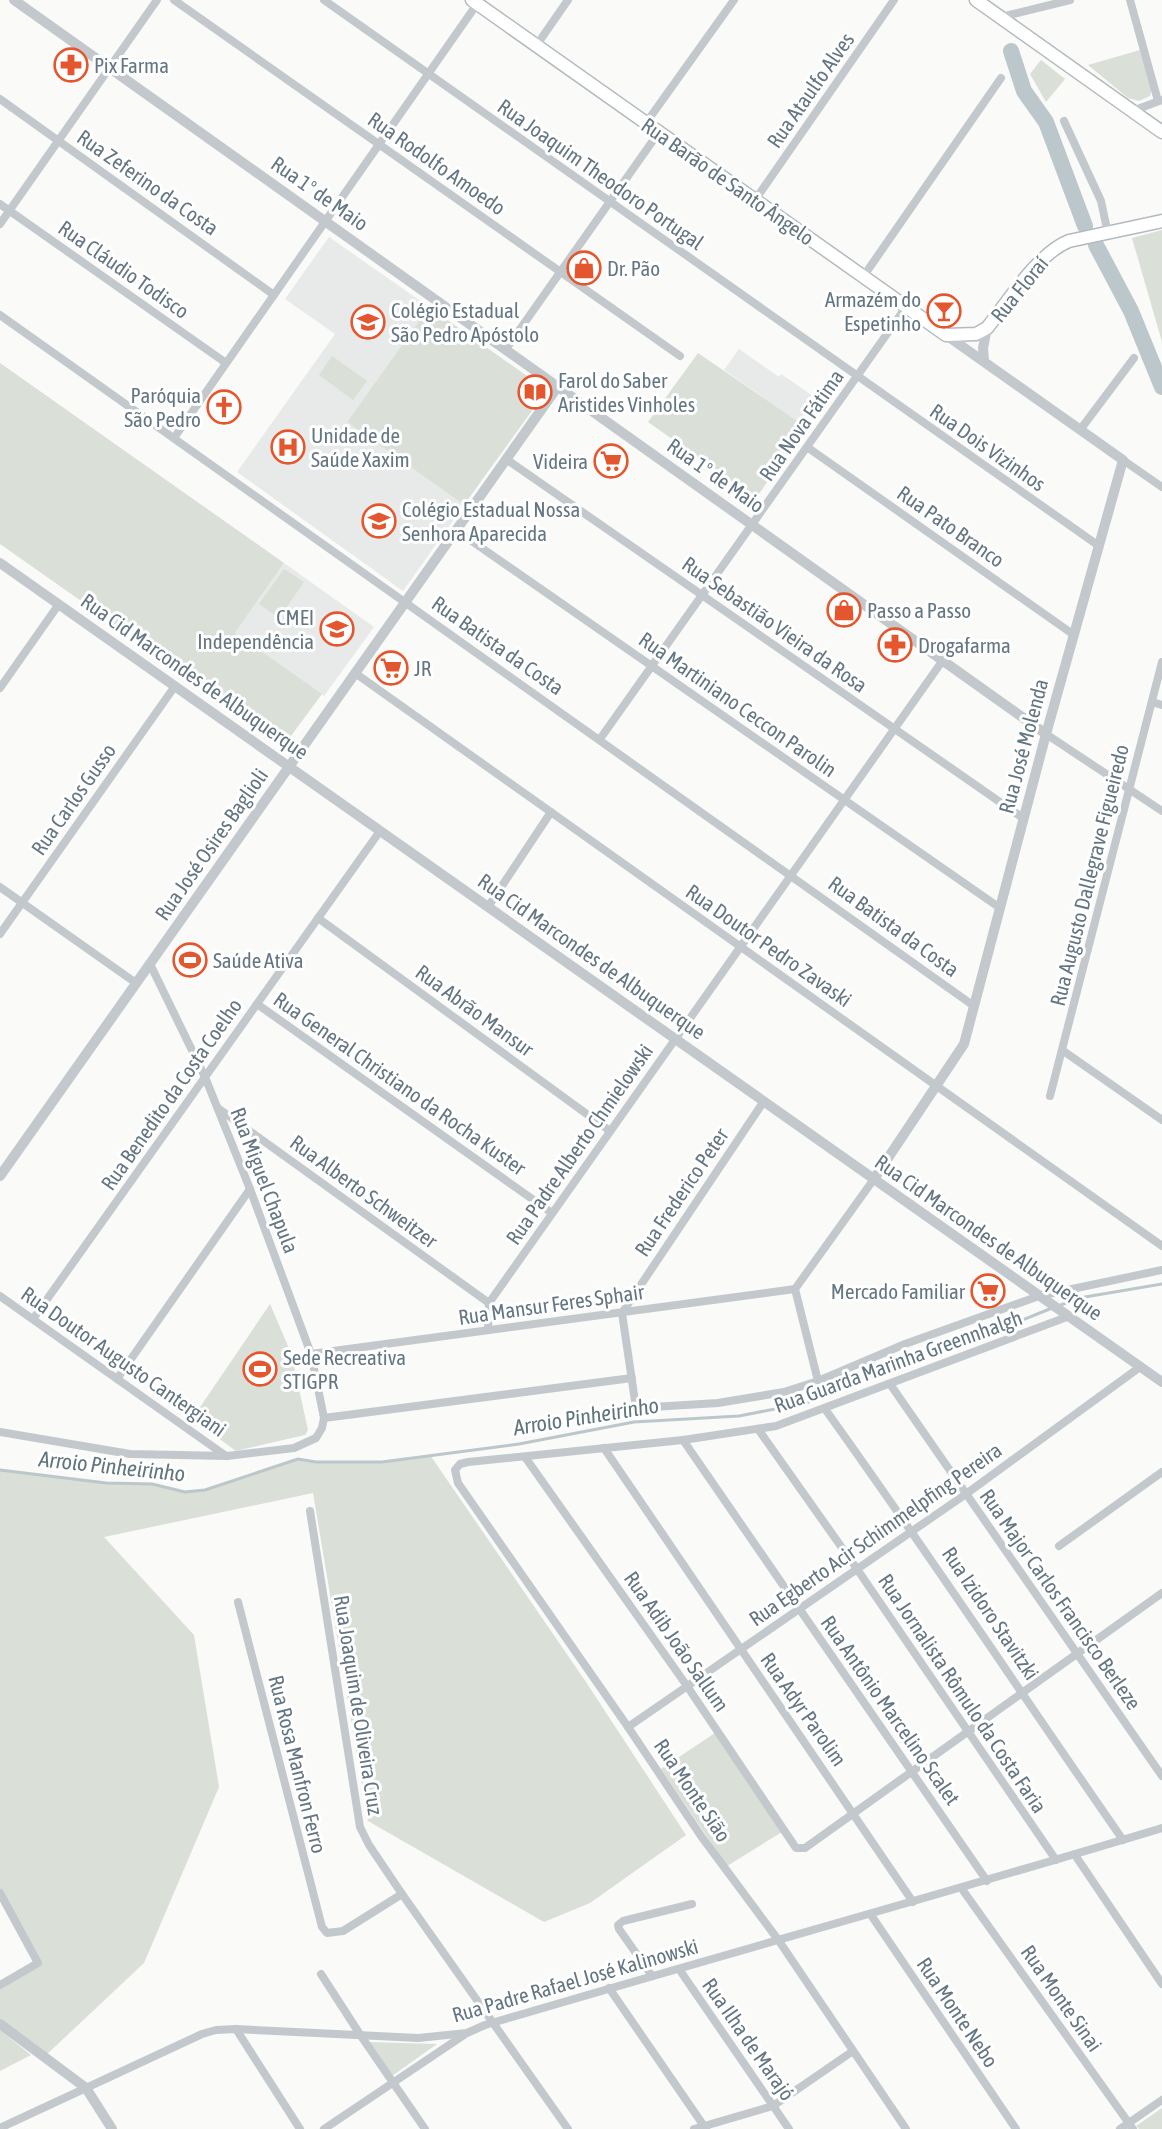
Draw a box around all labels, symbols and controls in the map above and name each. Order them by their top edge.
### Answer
street label: Rua Ataulfo Alves [762,28,858,152]
pharmacy icon: Pix Farma [53,47,89,83]
place label: Pix Farma [94,53,169,77]
street label: Rua Joaquim Theodoro Portugal [493,94,709,255]
street label: Rua Rodolfo Amoedo [364,107,510,219]
street label: Rua Barão de Santo Ângelo [637,112,819,250]
street label: Rua Zeferino da Costa [73,124,223,240]
street label: Rua 1º de Maio [267,151,373,235]
street label: Rua Cláudio Todisco [54,215,194,323]
shop icon: Dr. Pão [566,250,602,286]
street label: Rua Floraí [985,251,1053,327]
place label: Dr. Pão [607,256,660,280]
place label: Armazém do Espetinho [825,287,921,335]
bar icon: Armazém do Espetinho [926,293,962,329]
place label: Colégio Estadual São Pedro Apóstolo [391,298,539,346]
school or university icon: Colégio Estadual São Pedro Apóstolo [350,304,386,340]
street label: Rua Nova Fátima [754,365,848,485]
place label: Farol do Saber Aristides Vinholes [558,368,695,416]
library icon: Farol do Saber Aristides Vinholes [517,374,553,410]
place label: Paróquia São Pedro [124,383,201,431]
church icon: Paróquia São Pedro [206,389,242,425]
street label: Rua Dois Vizinhos [926,398,1050,496]
place label: Unidade de Saúde Xaxim [311,423,410,471]
hospital icon: Unidade de Saúde Xaxim [270,429,306,465]
street label: Rua 1º de Maio [663,433,769,517]
supermarket icon: Videira [593,443,629,479]
place label: Videira [533,449,588,473]
street label: Rua Pato Branco [893,480,1009,572]
place label: Colégio Estadual Nossa Senhora Aparecida [402,497,580,545]
school or university icon: Colégio Estadual Nossa Senhora Aparecida [361,503,397,539]
street label: Rua Sebastião Vieira da Rosa [678,551,872,697]
street label: Rua Cid Marcondes de Albuquerque [77,588,313,764]
street label: Rua Batista da Costa [428,591,568,699]
shop icon: Passo a Passo [826,592,862,628]
place label: Passo a Passo [867,598,971,622]
place label: CMEI Independência [197,605,314,653]
school or university icon: CMEI Independência [319,611,355,647]
street label: Rua Martiniano Ceccon Parolin [635,627,841,781]
pharmacy icon: Drogafarma [877,627,913,663]
place label: Drogafarma [918,633,1011,657]
supermarket icon: JR [373,650,409,686]
place label: JR [414,656,432,680]
street label: Rua José Molenda [993,676,1053,816]
street label: Rua Carlos Gusso [26,739,120,859]
street label: Rua Augusto Dallegrave Figueiredo [1045,742,1133,1008]
street label: Rua José Osires Baglioli [150,764,272,924]
street label: Rua Cid Marcondes de Albuquerque [474,868,710,1044]
street label: Rua Batista da Costa [824,871,964,981]
street label: Rua Doutor Pedro Zavaski [682,879,856,1011]
sports icon: Saúde Ativa [172,942,208,978]
place label: Saúde Ativa [213,948,303,972]
street label: Rua Abrão Mansur [411,959,539,1061]
street label: Rua General Christiano da Rocha Kuster [269,987,531,1180]
street label: Rua Benedito da Costa Coelho [96,994,246,1194]
street label: Rua Padre Alberto Chmielowski [501,1039,657,1249]
street label: Rua Miguel Chapula [226,1104,304,1256]
street label: Rua Frederico Peter [629,1123,733,1261]
street label: Rua Alberto Schweitzer [286,1130,443,1253]
street label: Rua Cid Marcondes de Albuquerque [871,1149,1107,1325]
supermarket icon: Mercado Familiar [970,1273,1006,1309]
street label: Rua Mansur Feres Sphair [457,1279,646,1329]
place label: Mercado Familiar [831,1279,966,1303]
street label: Rua Doutor Augusto Cantergiani [17,1281,231,1441]
street label: Rua Guarda Marinha Greennhalgh [771,1305,1025,1417]
place label: Sede Recreativa STIGPR [283,1345,406,1393]
sports icon: Sede Recreativa STIGPR [242,1351,278,1387]
water label: Arroio Pinheirinho [510,1392,661,1440]
street label: Rua Egberto Acir Schimmelpfing Pereira [744,1437,1006,1631]
water label: Arroio Pinheirinho [37,1445,186,1487]
street label: Rua Major Carlos Francisco Berleze [976,1484,1146,1714]
street label: Rua Izidoro Stavitzki [938,1542,1044,1684]
street label: Rua Adib João Sallum [620,1566,734,1716]
street label: Rua Jornalista Rômulo da Costa Faria [874,1569,1052,1817]
street label: Rua Joaquim de Oliveira Cruz [330,1593,388,1817]
street label: Rua Antônio Marcelino Scalet [817,1611,965,1809]
street label: Rua Adyr Parolim [756,1648,852,1770]
street label: Rua Rosa Manfron Ferro [264,1673,332,1855]
street label: Rua Monte Sião [650,1734,736,1846]
street label: Rua Padre Rafael José Kalinowski [449,1933,701,2027]
street label: Rua Monte Sinai [1017,1940,1107,2056]
street label: Rua Monte Nebo [912,1952,1004,2072]
street label: Rua Ilha de Marajó [698,1973,800,2105]

